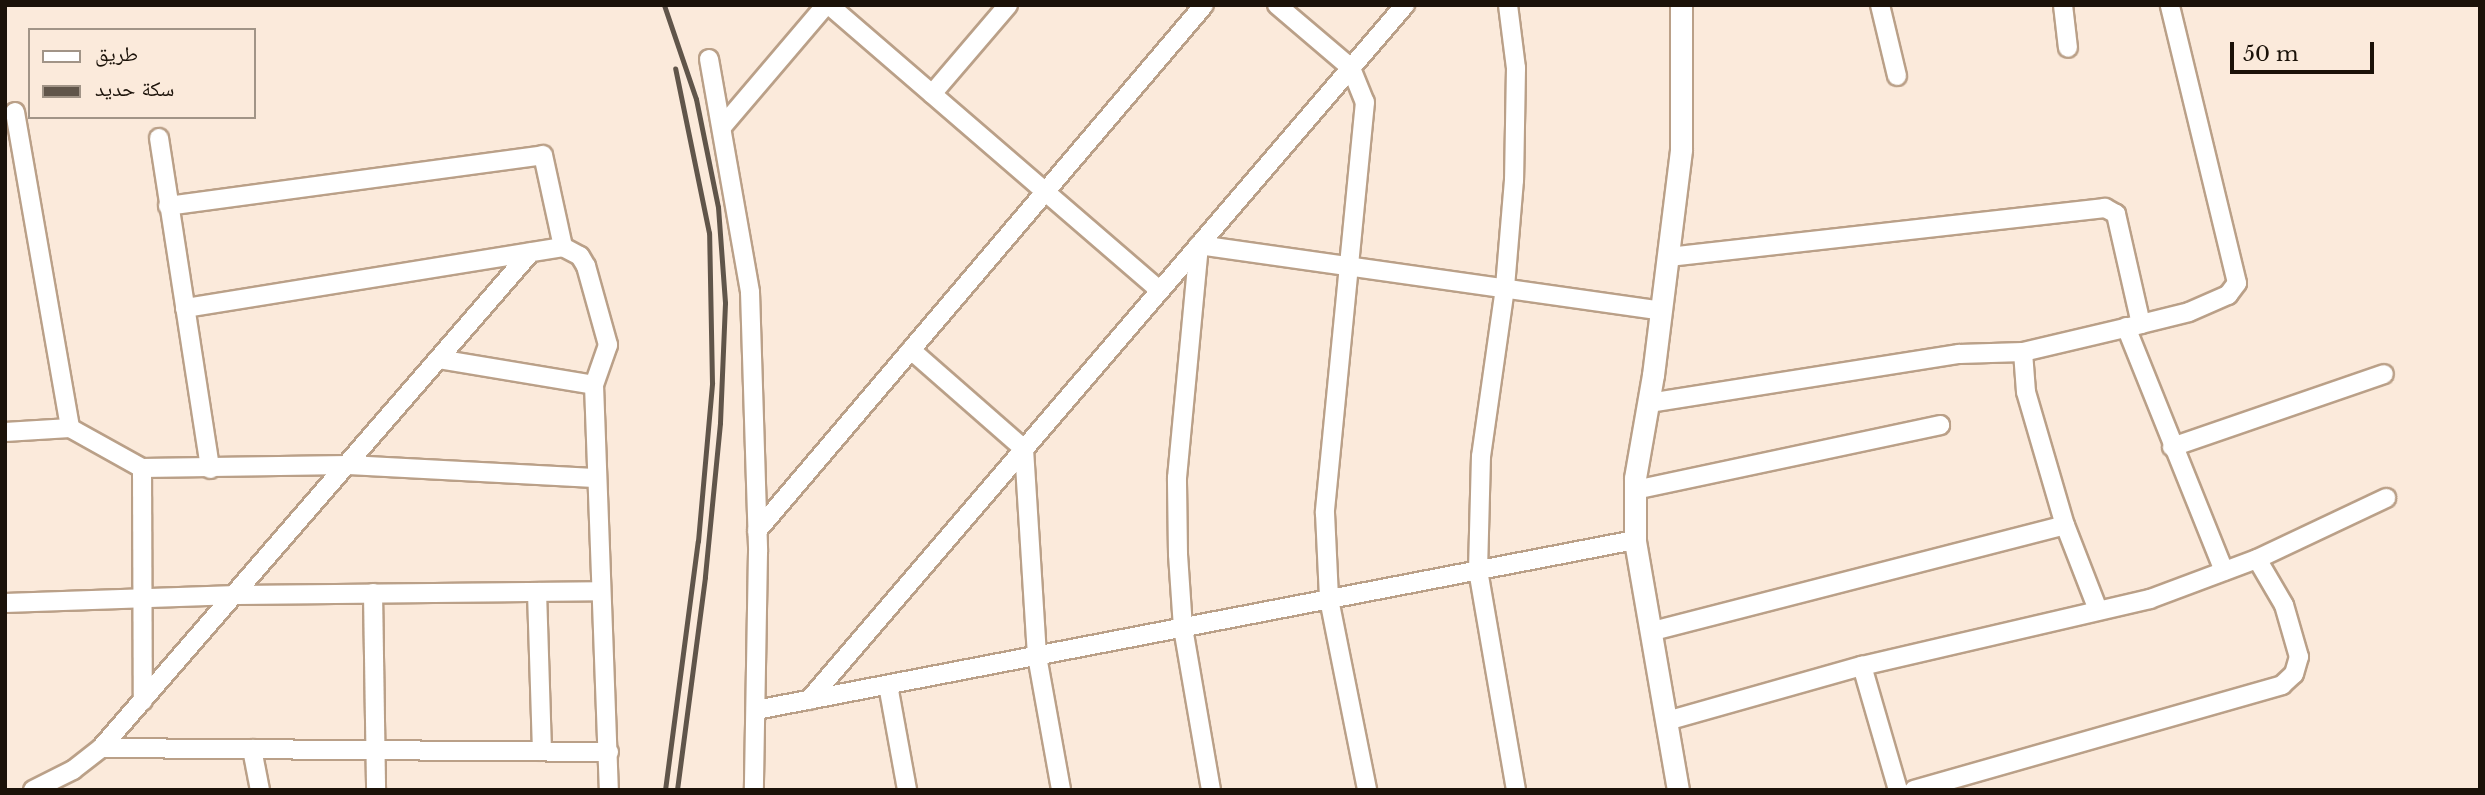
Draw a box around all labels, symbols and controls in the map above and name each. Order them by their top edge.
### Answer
legend [28,28,256,119]
scale bar [2233,28,2376,72]
text: طريق [95,41,138,67]
text: 50 m [2243,41,2298,67]
text: سكة حديد [95,76,174,102]

